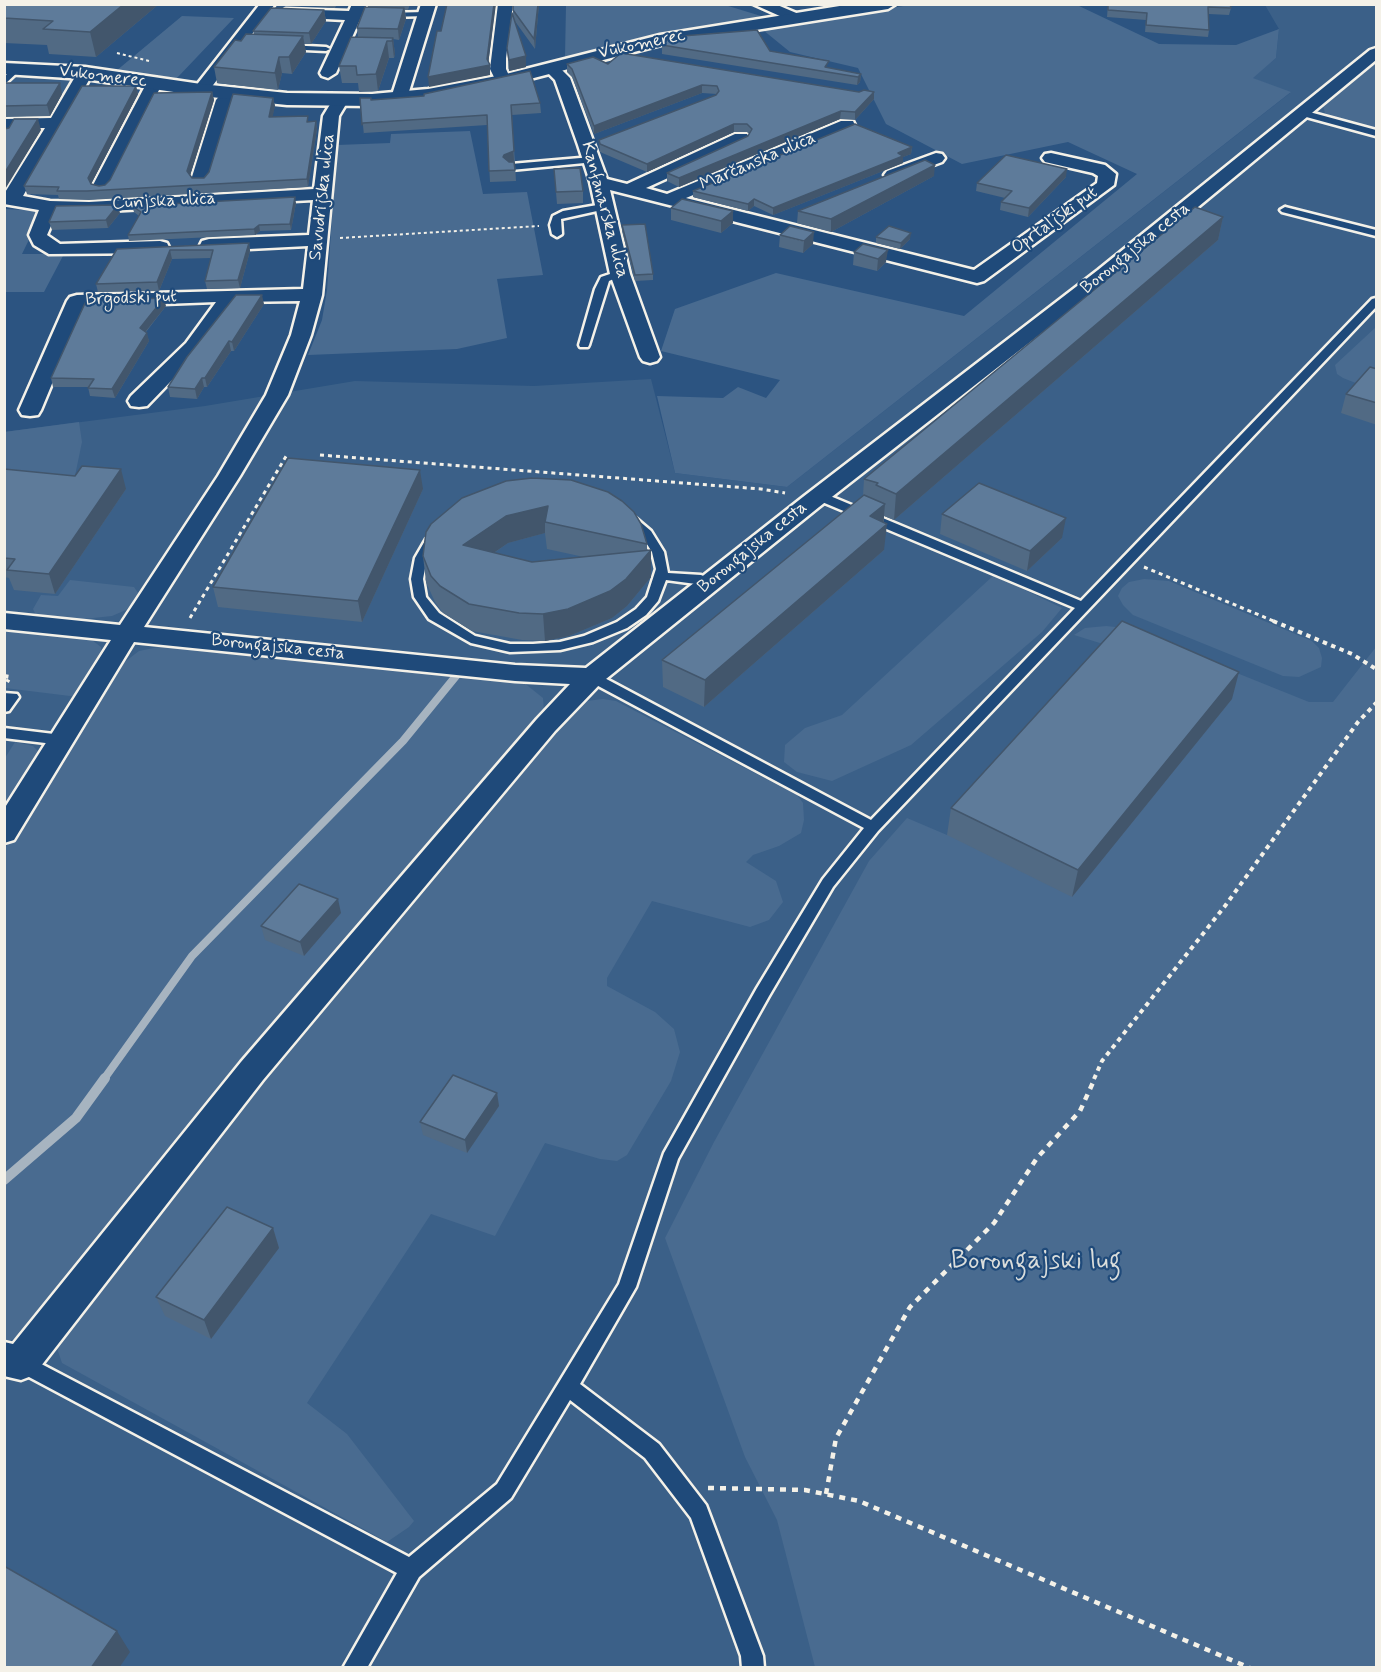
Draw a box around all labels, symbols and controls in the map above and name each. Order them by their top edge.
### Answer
street label: Vukomerec [596,25,688,65]
street label: Vukomerec [58,61,148,93]
street label: Marčanska ulica [697,128,819,196]
street label: Savudrijska ulica [306,132,340,262]
street label: Kanfanarska ulica [575,139,633,281]
street label: Oprtaljski put [1008,183,1102,259]
street label: Cunjska ulica [112,188,216,216]
street label: Borongajska cesta [1077,198,1195,300]
street label: Brgodski put [85,287,177,311]
street label: Borongajska cesta [694,497,812,599]
street label: Borongajska cesta [210,630,346,666]
park label: Borongajski lug [951,1246,1121,1278]

